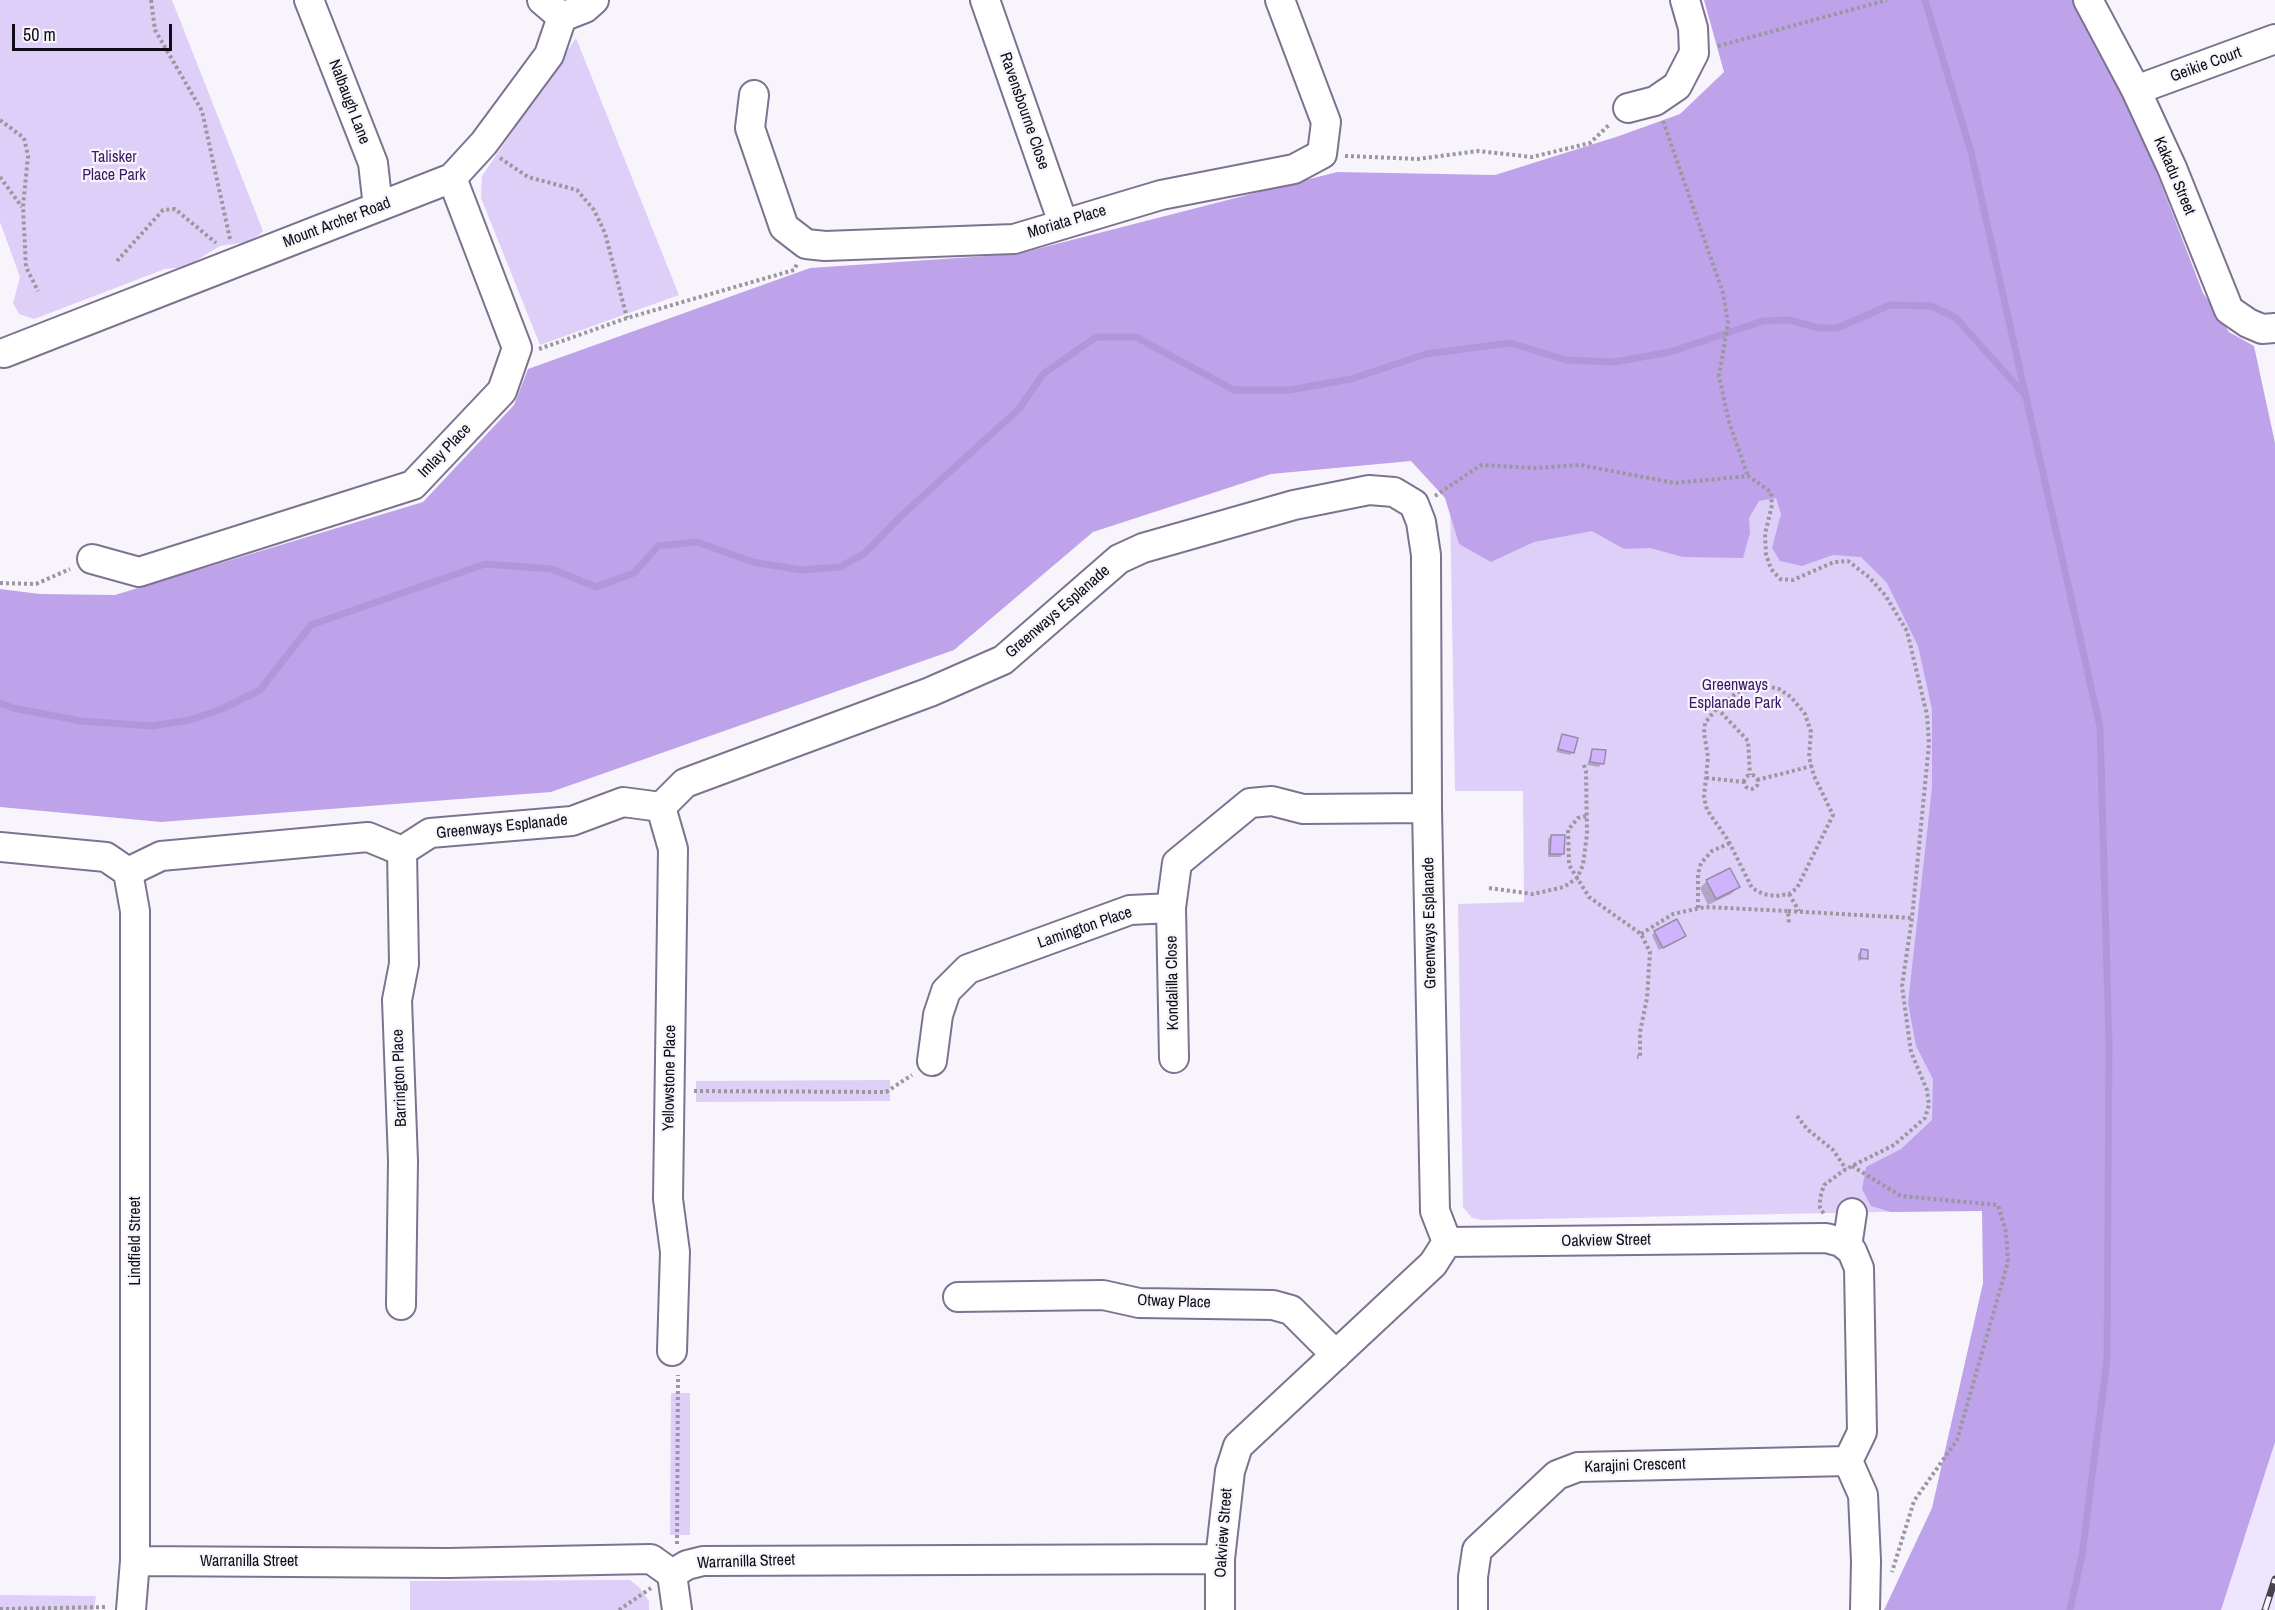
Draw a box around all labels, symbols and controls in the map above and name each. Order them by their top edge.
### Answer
scale bar [15,12,176,50]
text: 50 m [23,22,56,47]
street label: Geikie Court [2168,43,2244,87]
street label: Ravensbourne Close [995,50,1053,172]
street label: Nalbaugh Lane [324,57,374,147]
street label: Kakadu Street [2149,134,2199,218]
park label: Talisker Place Park [82,148,146,186]
street label: Mount Archer Road [280,194,394,252]
street label: Moriata Place [1025,201,1109,243]
street label: Imlay Place [415,420,475,482]
street label: Greenways Esplanade [1002,561,1114,663]
park label: Greenways Esplanade Park [1689,676,1781,714]
street label: Greenways Esplanade [435,811,569,843]
street label: Greenways Esplanade [1419,857,1441,989]
street label: Lamington Place [1035,903,1135,953]
street label: Kondalilla Close [1163,935,1183,1031]
street label: Yellowstone Place [659,1025,681,1131]
street label: Barrington Place [389,1029,411,1127]
street label: Lindfield Street [126,1197,146,1285]
street label: Oakview Street [1561,1231,1651,1251]
street label: Otway Place [1137,1291,1211,1313]
street label: Karajini Crescent [1584,1455,1686,1477]
street label: Oakview Street [1211,1488,1237,1578]
street label: Warranilla Street [697,1551,795,1573]
street label: Warranilla Street [200,1552,298,1572]

